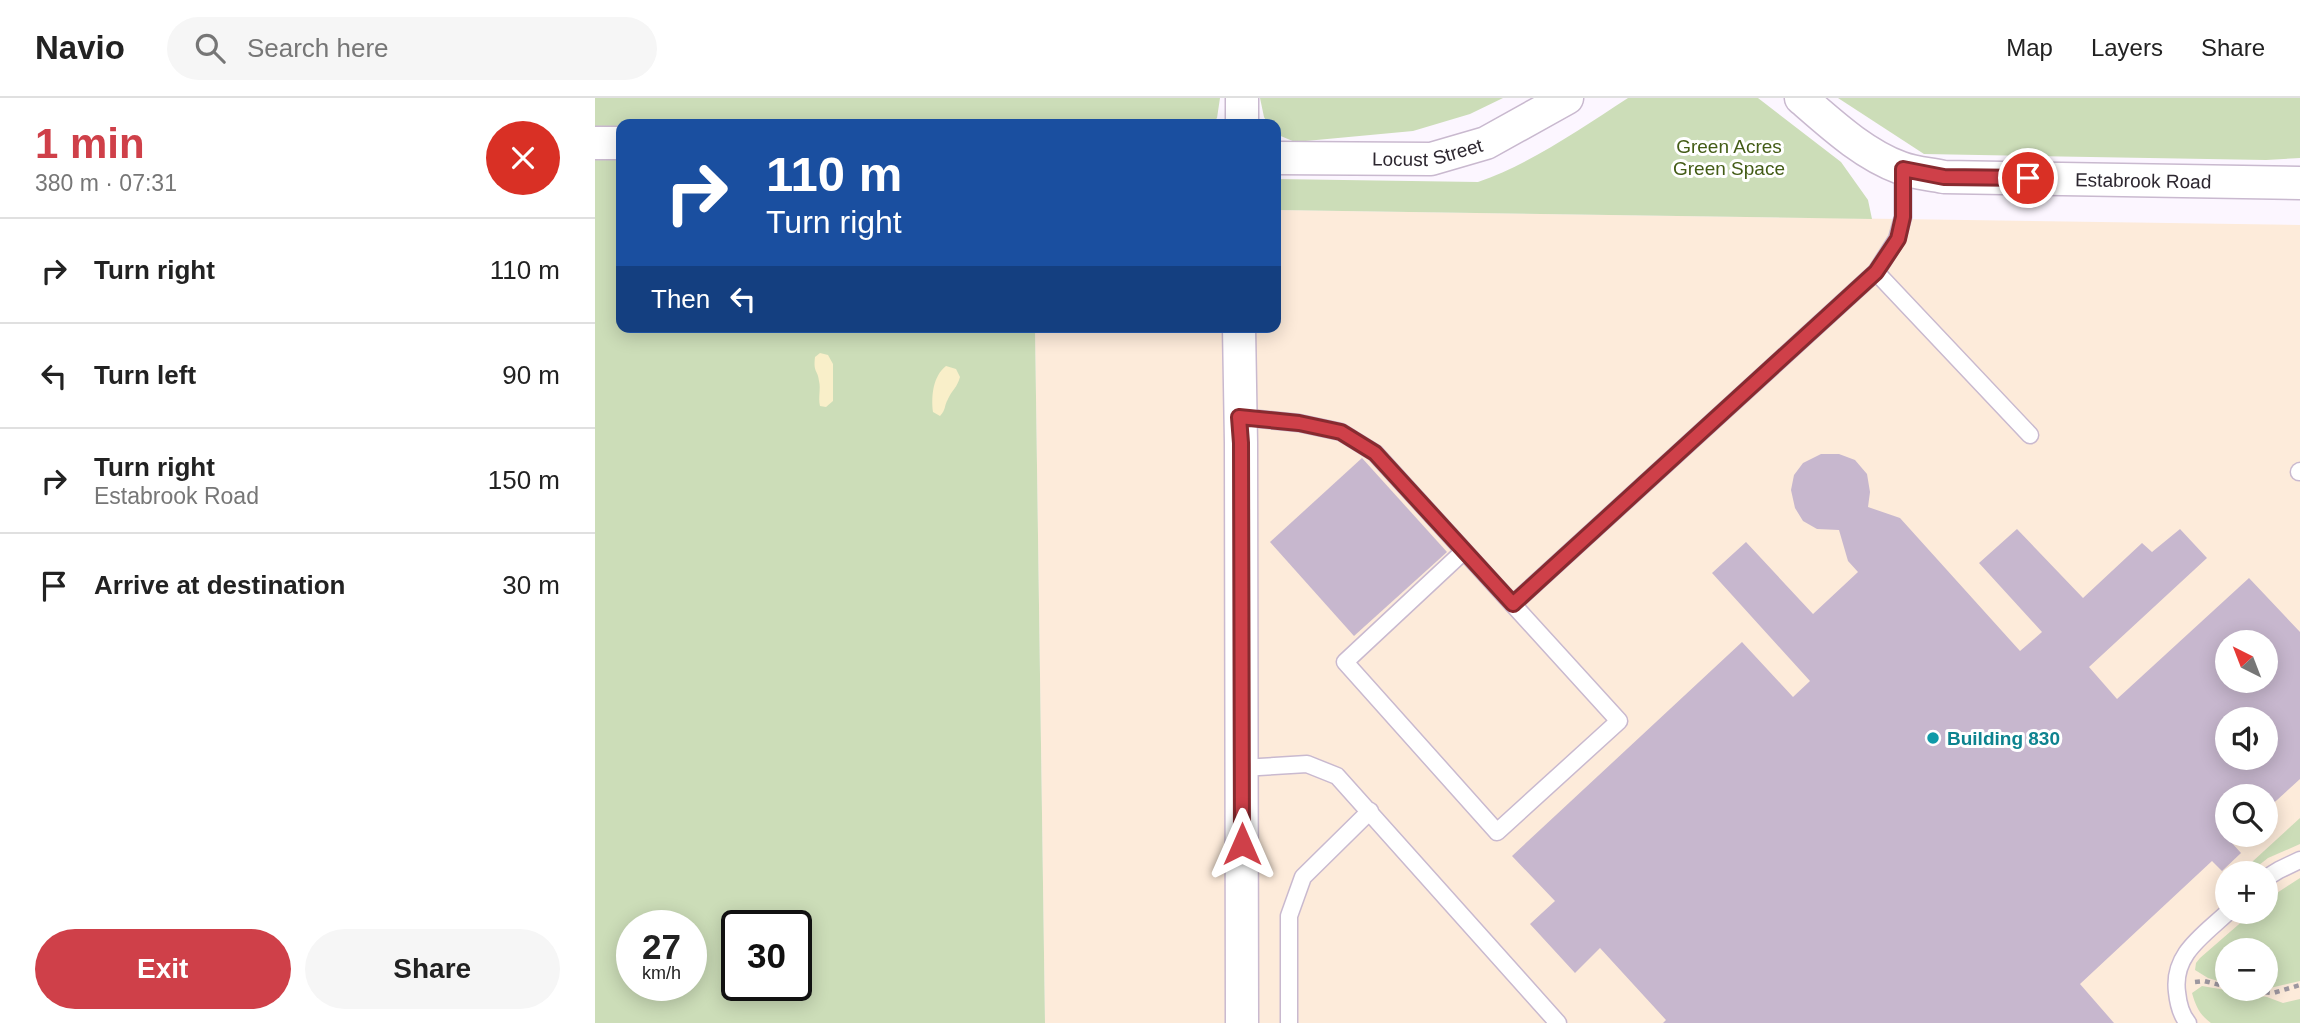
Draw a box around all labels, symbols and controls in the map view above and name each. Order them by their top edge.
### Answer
search box [167,17,657,80]
text: Navio [35,29,125,66]
icon: search [191,29,229,67]
text: Search here [247,33,389,63]
text: Map [2006,34,2053,61]
text: Layers [2091,34,2163,61]
text: Share [2201,34,2265,61]
text: 1 min [35,120,145,167]
button: close [486,121,560,195]
street label: Locust Street [1372,134,1486,170]
park label: Green Acres Green Space [1673,136,1785,179]
icon: right [651,147,742,238]
text: 110 m [766,147,902,201]
pin [1998,148,2058,208]
icon: arrive [2009,159,2047,197]
street label: Estabrook Road [2075,169,2212,193]
text: 380 m · 07:31 [35,170,177,196]
text: Turn right [766,204,902,240]
icon: right [35,252,73,290]
text: Turn right [94,255,215,285]
text: 110 m [490,255,560,285]
icon: left [724,280,762,318]
text: Then [651,284,710,314]
icon: left [35,357,73,395]
text: Turn left [94,360,196,390]
text: 90 m [502,360,560,390]
text: Turn right [94,452,215,482]
icon: right [35,462,73,500]
text: 150 m [488,465,560,495]
text: Estabrook Road [94,483,259,509]
icon: arrive [35,567,73,605]
text: Arrive at destination [94,570,345,600]
text: 30 m [502,570,560,600]
north arrow [2215,630,2279,693]
map controls [2215,630,2278,1001]
button: sound [2215,707,2278,770]
place label: Building 830 [1947,728,2060,749]
marker: Building 830 [1925,730,1941,746]
button: search [2215,784,2278,847]
position arrow [1205,807,1279,881]
button: + [2215,861,2278,924]
speed limit sign: 30 [721,910,812,1001]
text: 27 [642,927,681,966]
button: Exit [35,929,291,1009]
button: Share [305,929,560,1009]
button: − [2215,938,2278,1001]
text: km/h [642,963,681,983]

